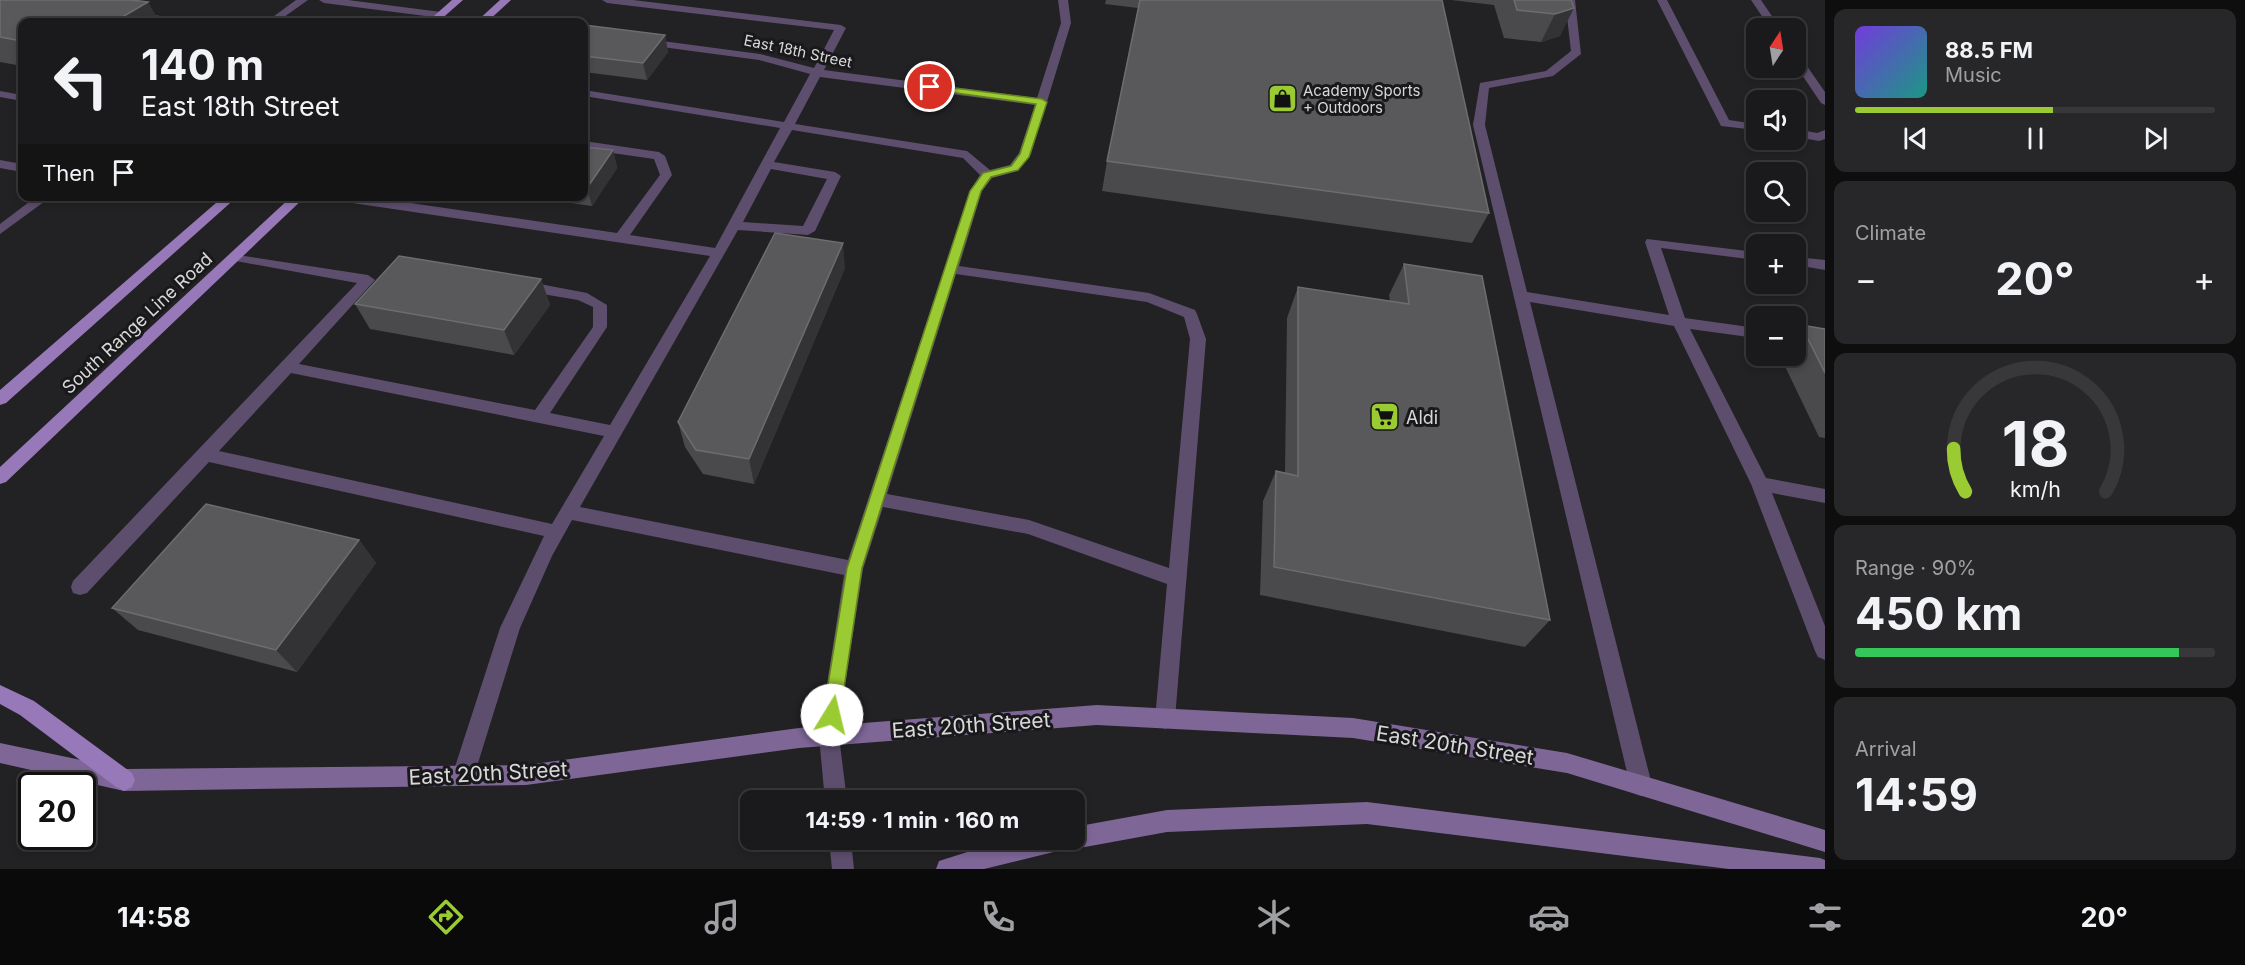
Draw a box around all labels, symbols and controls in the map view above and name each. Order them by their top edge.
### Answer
north arrow [1746,18,1806,78]
map controls [1746,18,1806,366]
street label: East 18th Street [742,30,854,72]
text: 88.5 FM [1945,37,2033,63]
text: 140 m [141,39,264,90]
icon: left [42,42,120,120]
pin [904,61,955,112]
text: Music [1945,63,2002,87]
icon: arrive [913,70,946,103]
place label: Academy Sports + Outdoors [1303,81,1420,117]
shop icon: Academy Sports + Outdoors [1266,83,1298,115]
text: East 18th Street [141,90,339,123]
button: sound [1746,90,1806,150]
icon: previous [1899,122,1932,155]
icon: pause [2019,122,2052,155]
icon: next [2139,122,2172,155]
icon: arrive [107,156,140,189]
text: Then [42,160,95,186]
button: search [1746,162,1806,222]
text: Climate [1855,221,1926,245]
button: + [1746,234,1806,294]
street label: South Range Line Road [58,248,216,398]
text: 20° [1995,251,2075,306]
text: − [1855,259,1877,299]
text: + [2193,259,2215,299]
button: − [1746,306,1806,366]
supermarket icon: Aldi [1369,401,1401,433]
text: 18 [2001,406,2069,481]
place label: Aldi [1406,407,1438,428]
text: km/h [2010,476,2060,502]
text: Range · 90% [1855,556,1976,580]
text: 450 km [1855,586,2022,641]
position arrow [800,683,864,747]
street label: East 20th Street [891,707,1051,743]
street label: East 20th Street [1374,720,1536,770]
text: Arrival [1855,737,1917,761]
street label: East 20th Street [408,756,568,790]
text: 14:59 [1855,767,1978,822]
speed limit sign: 20 [18,772,96,850]
text: 14:59 · 1 min · 160 m [806,807,1019,833]
icon: directions [425,896,467,938]
icon: music [701,896,743,938]
icon: phone [977,896,1019,938]
icon: climate [1253,896,1295,938]
icon: car [1528,896,1570,938]
icon: filters [1804,896,1846,938]
text: 14:58 [117,901,191,934]
text: 20° [2080,901,2128,934]

